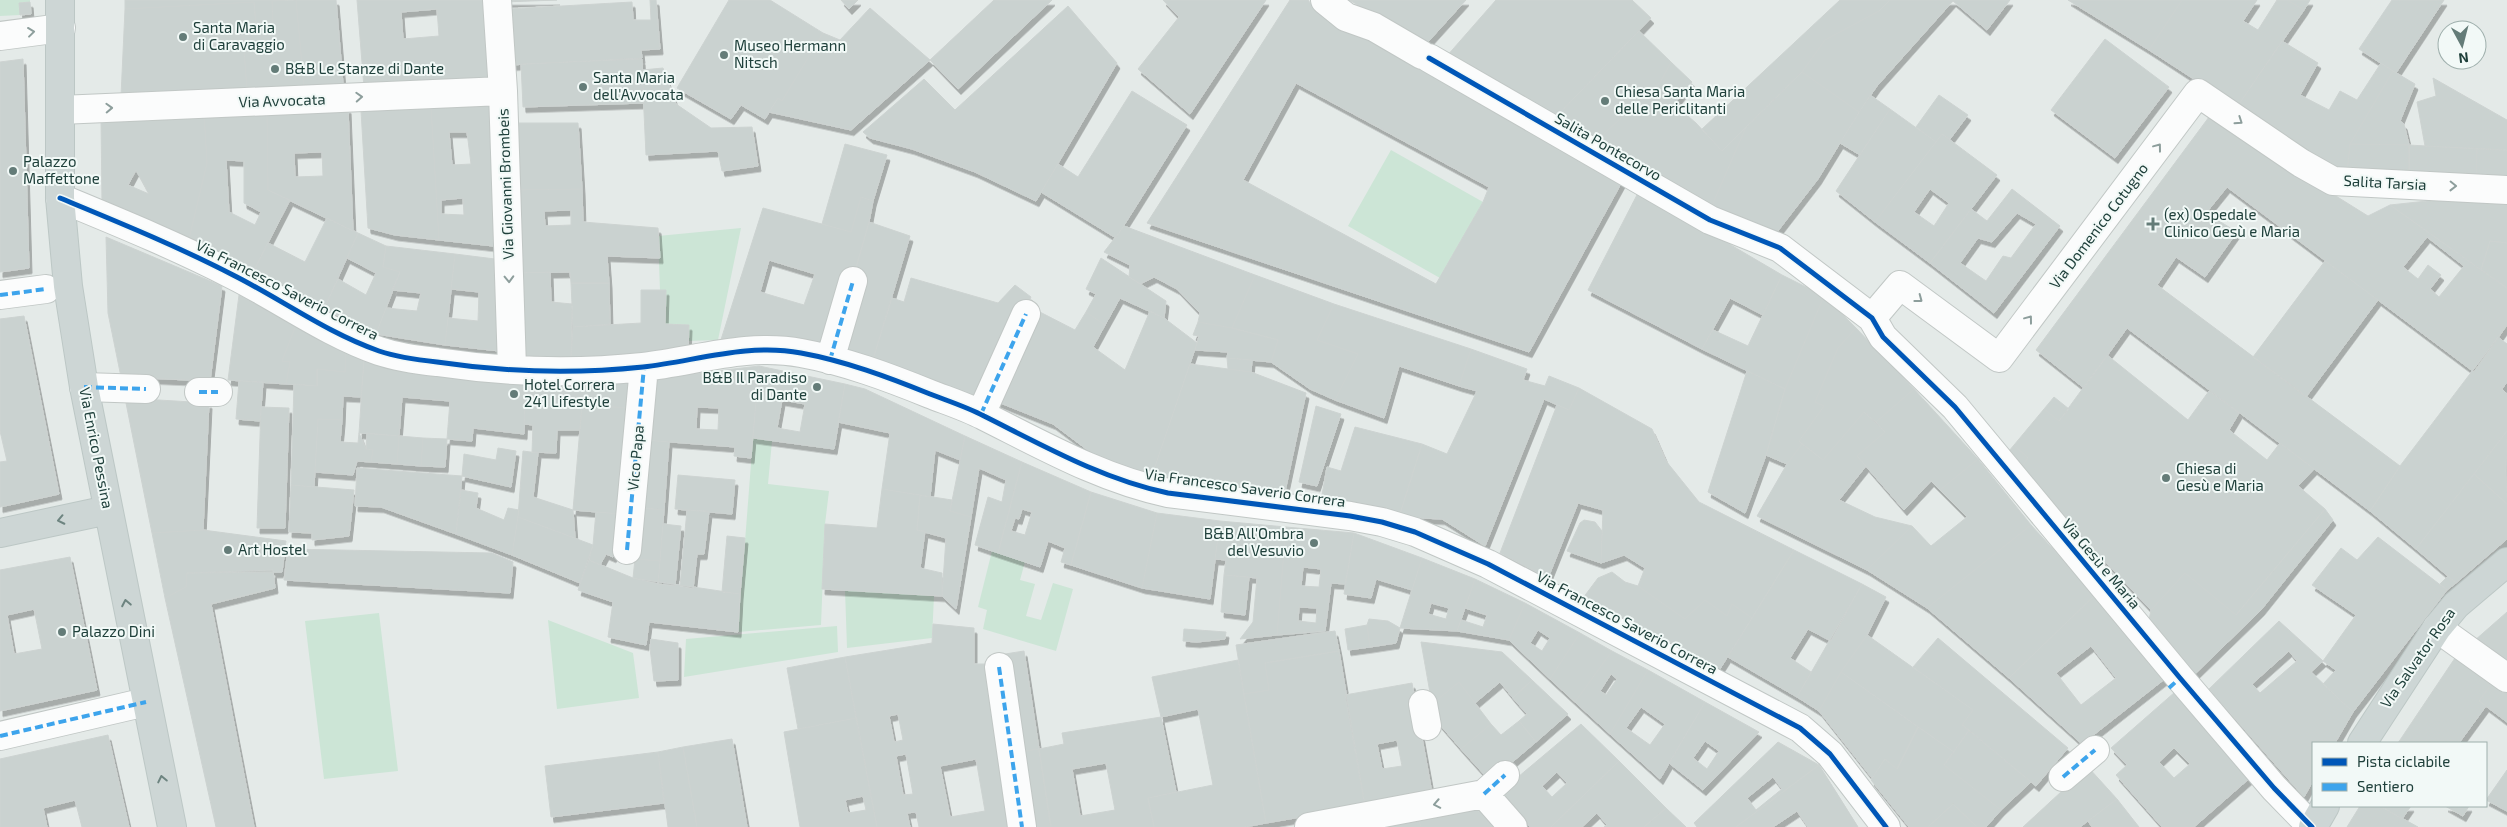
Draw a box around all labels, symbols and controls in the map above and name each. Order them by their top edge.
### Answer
place label: Santa Maria di Caravaggio [193,18,285,53]
north arrow [2437,20,2487,70]
one-way arrow [27,27,35,38]
marker: Santa Maria di Caravaggio [177,31,189,43]
place label: Museo Hermann Nitsch [734,36,846,71]
marker: Museo Hermann Nitsch [718,49,730,61]
text: N [2458,49,2470,67]
place label: B&B Le Stanze di Dante [285,59,444,77]
marker: B&B Le Stanze di Dante [269,63,281,75]
place label: Santa Maria dell'Avvocata [593,68,684,103]
marker: Santa Maria dell'Avvocata [577,81,589,93]
place label: Chiesa Santa Maria delle Periclitanti [1615,82,1745,117]
street label: Via Avvocata [238,89,326,111]
one-way arrow [355,92,363,103]
marker: Chiesa Santa Maria delle Periclitanti [1599,95,1611,107]
one-way arrow [105,103,113,114]
street label: Via Giovanni Brombeis [493,108,517,260]
street label: Salita Pontecorvo [1552,108,1665,184]
one-way arrow [2233,115,2242,124]
one-way arrow [2152,144,2160,153]
place label: Palazzo Maffettone [23,152,100,187]
street label: Via Domenico Cotugno [2045,159,2151,292]
marker: Palazzo Maffettone [7,165,19,177]
street label: Salita Tarsia [2343,171,2427,193]
one-way arrow [2449,181,2457,192]
place label: (ex) Ospedale Clinico Gesù e Maria [2164,205,2300,240]
marker: (ex) Ospedale Clinico Gesù e Maria [2146,217,2160,231]
street label: Via Francesco Saverio Correra [193,235,382,343]
one-way arrow [504,276,514,284]
one-way arrow [1913,293,1922,301]
one-way arrow [2023,316,2031,325]
place label: B&B Il Paradiso di Dante [702,368,807,403]
place label: Hotel Correra 241 Lifestyle [524,375,615,410]
marker: B&B Il Paradiso di Dante [811,381,823,393]
street label: Via Enrico Pessina [76,386,118,510]
marker: Hotel Correra 241 Lifestyle [508,388,520,400]
street label: Vico Papa [623,424,647,492]
place label: Chiesa di Gesù e Maria [2176,459,2264,494]
street label: Via Francesco Saverio Correra [1144,464,1347,510]
marker: Chiesa di Gesù e Maria [2160,472,2172,484]
one-way arrow [56,514,65,525]
street label: Via Gesù e Maria [2059,515,2145,612]
place label: B&B All'Ombra del Vesuvio [1204,524,1304,559]
marker: B&B All'Ombra del Vesuvio [1308,537,1320,549]
place label: Art Hostel [238,540,307,558]
marker: Art Hostel [222,544,234,556]
street label: Via Francesco Saverio Correra [1534,567,1721,678]
one-way arrow [122,599,132,607]
street label: Via Salvator Rosa [2376,604,2458,711]
place label: Palazzo Dini [72,622,155,640]
marker: Palazzo Dini [56,626,68,638]
legend [2312,742,2487,807]
text: Pista ciclabile [2357,752,2450,770]
one-way arrow [157,775,168,784]
text: Sentiero [2357,777,2414,795]
one-way arrow [1432,799,1441,809]

